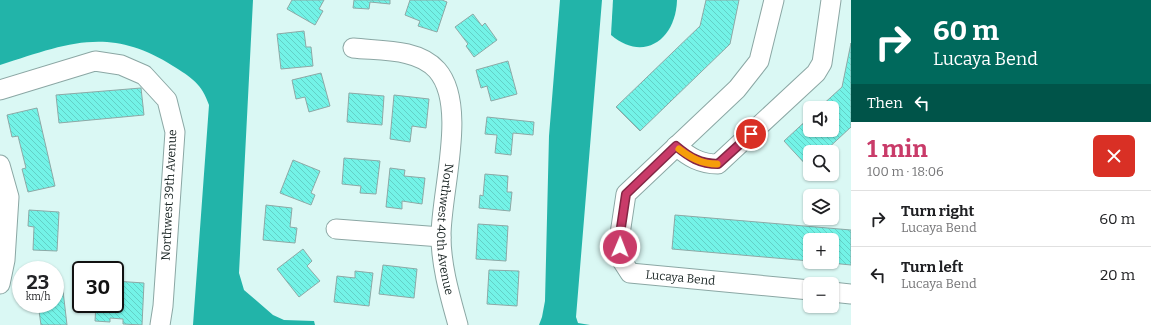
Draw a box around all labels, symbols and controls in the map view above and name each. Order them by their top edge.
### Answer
text: 60 m [933,14,999,47]
icon: right [867,16,919,68]
text: Lucaya Bend [933,48,1038,70]
icon: left [911,92,933,114]
text: Then [867,94,903,112]
map controls [803,101,839,313]
button: sound [803,101,839,137]
pin [734,117,768,151]
icon: arrive [740,123,762,145]
street label: Northwest 39th Avenue [159,129,179,261]
text: 1 min [867,135,928,163]
button: close [1093,135,1135,177]
button: search [803,145,839,181]
street label: Northwest 40th Avenue [434,163,457,296]
text: 100 m · 18:06 [867,164,944,179]
button: layers [803,189,839,225]
text: Turn right [901,202,974,220]
icon: right [867,208,889,230]
text: 60 m [1099,210,1135,228]
text: Lucaya Bend [901,220,977,235]
position arrow [599,226,641,268]
button: + [803,233,839,269]
text: Turn left [901,258,963,276]
speed limit sign: 30 [72,261,124,313]
icon: left [867,264,889,286]
text: 20 m [1100,266,1135,284]
street label: Lucaya Bend [645,268,716,288]
text: 23 [27,270,49,294]
text: Lucaya Bend [901,276,977,291]
button: − [803,277,839,313]
text: km/h [26,291,50,303]

